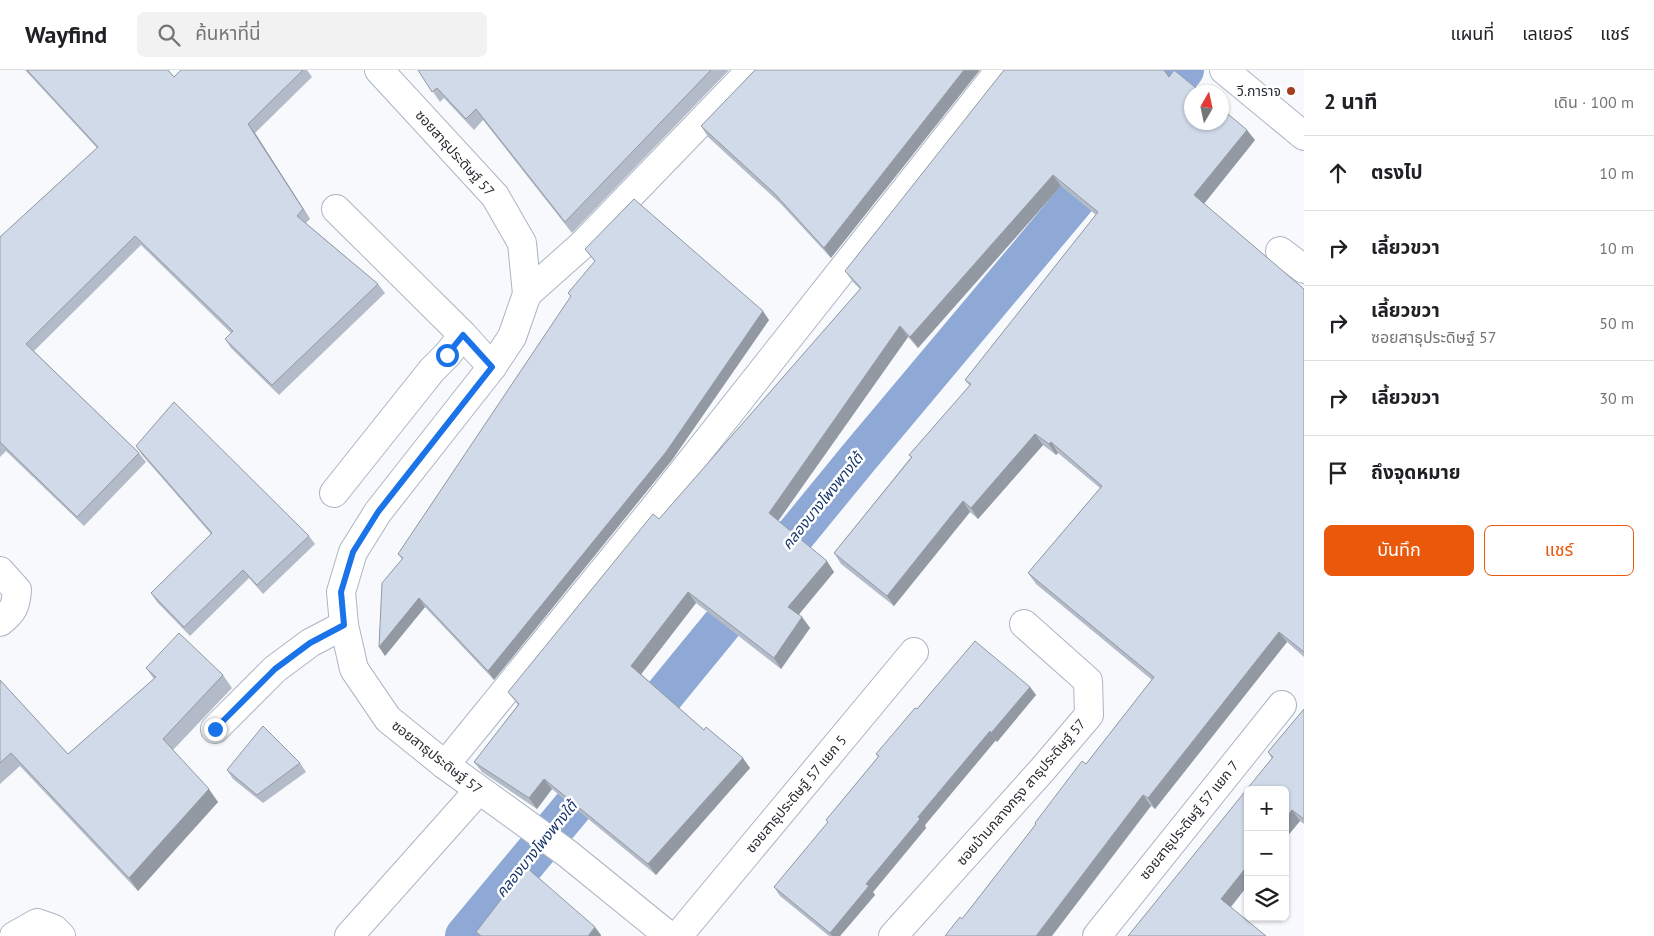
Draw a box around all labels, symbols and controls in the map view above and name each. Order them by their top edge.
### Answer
search box [137,12,487,57]
text: Wayfind [25,19,107,50]
icon: search [155,21,183,49]
text: ค้นหาที่นี่ [195,21,261,45]
text: แผนที่ [1450,22,1494,45]
text: เลเยอร์ [1522,22,1572,45]
text: แชร์ [1600,22,1629,45]
place label: วี.การาจ [1236,82,1281,100]
north arrow [1184,85,1229,130]
marker: วี.การาจ [1285,85,1297,97]
text: 2 นาที [1324,88,1377,115]
text: เดิน · 100 m [1554,92,1634,112]
street label: ซอยสาธุประดิษฐ์ 57 [412,106,498,200]
icon: ahead [1324,159,1352,187]
text: ตรงไป [1371,160,1423,184]
text: 10 m [1599,163,1634,183]
icon: right [1324,234,1352,262]
text: เลี้ยวขวา [1371,235,1440,259]
text: 10 m [1599,238,1634,258]
text: เลี้ยวขวา [1371,298,1440,322]
icon: right [1324,309,1352,337]
text: 50 m [1599,313,1634,333]
text: ซอยสาธุประดิษฐ์ 57 [1371,327,1496,347]
route start [436,344,459,367]
icon: right [1324,384,1352,412]
text: เลี้ยวขวา [1371,385,1440,409]
text: 30 m [1599,388,1634,408]
water label: คลองบางโพงพางใต้ [777,447,868,553]
icon: arrive [1324,459,1352,487]
text: ถึงจุดหมาย [1371,460,1461,484]
button: บันทึก [1324,525,1474,576]
button: แชร์ [1484,525,1634,576]
street label: ซอยบ้านกลางกรุง สาธุประดิษฐ์ 57 [952,715,1090,869]
street label: ซอยสาธุประดิษฐ์ 57 [388,716,486,798]
route end [204,718,227,741]
street label: ซอยสาธุประดิษฐ์ 57 แยก 5 [741,731,851,857]
street label: ซอยสาธุประดิษฐ์ 57 แยก 7 [1135,757,1243,883]
map controls [1244,786,1289,921]
button: + [1244,786,1289,831]
water label: คลองบางโพงพางใต้ [491,795,582,901]
button: − [1244,831,1289,876]
button: layers [1244,876,1289,921]

